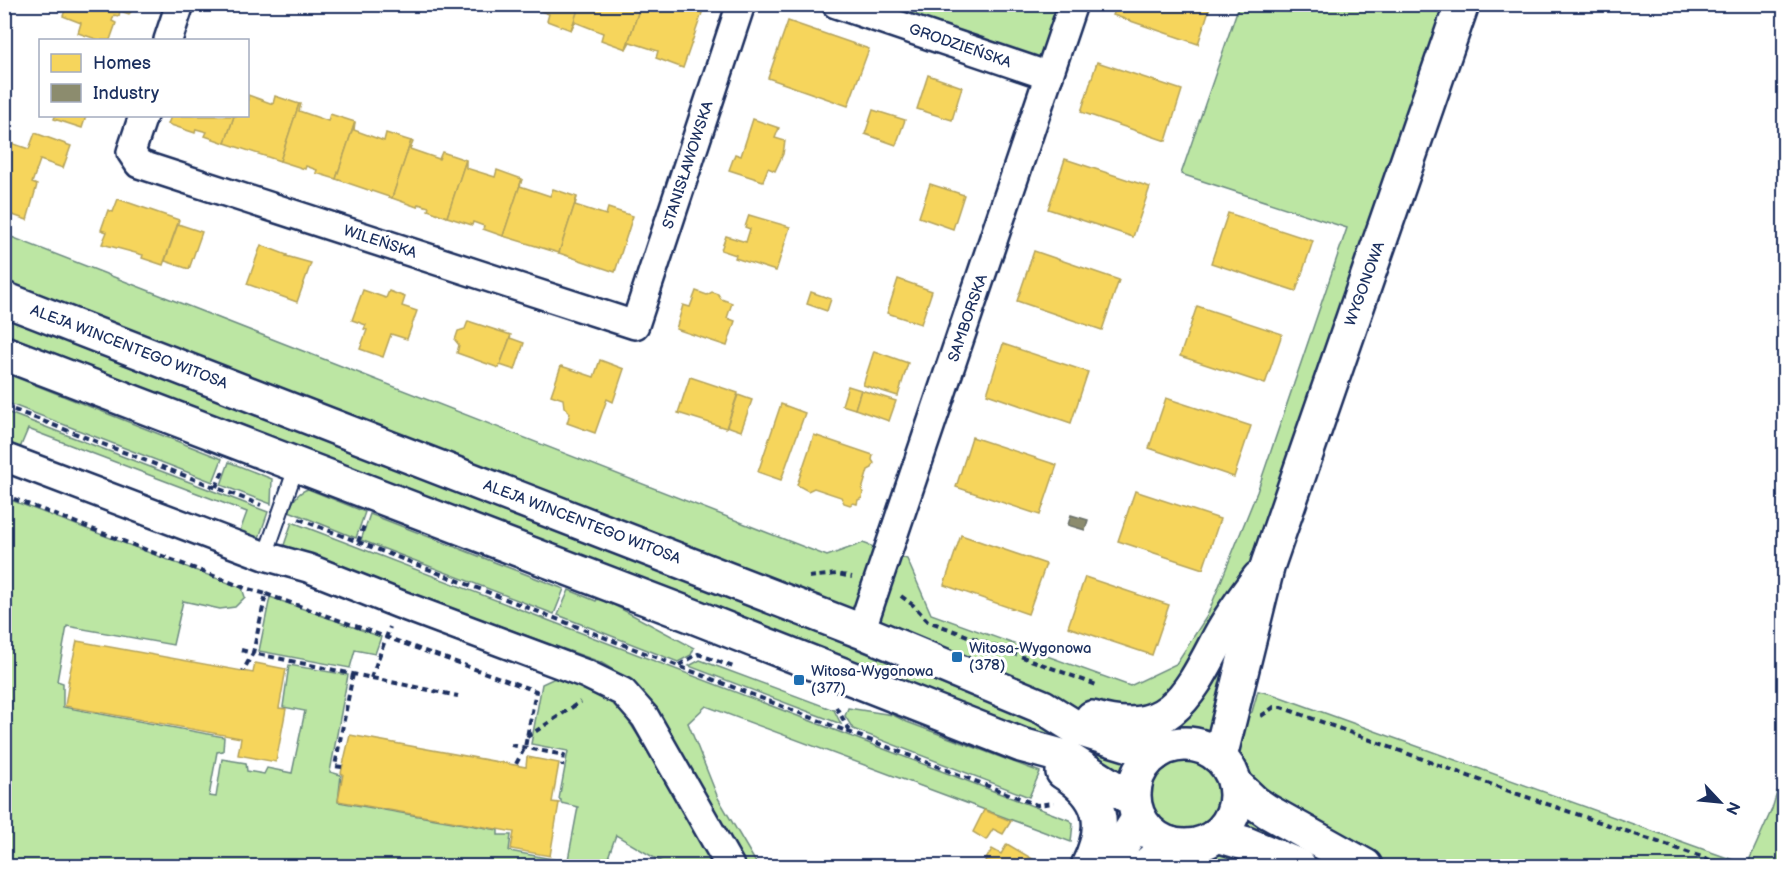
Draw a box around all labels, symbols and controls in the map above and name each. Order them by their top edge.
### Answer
street label: GRODZIEŃSKA [906,20,1014,73]
legend [39,39,249,117]
text: Homes [93,53,151,74]
text: Industry [93,83,160,104]
street label: STANISŁAWOWSKA [658,98,718,231]
street label: WILEŃSKA [341,221,420,263]
street label: WYGONOWA [1341,238,1389,329]
street label: SAMBORSKA [944,271,992,364]
street label: ALEJA WINCENTEGO WITOSA [28,301,231,394]
street label: ALEJA WINCENTEGO WITOSA [481,476,684,569]
place label: Witosa-Wygonowa (378) [969,639,1092,675]
marker: Witosa-Wygonowa (378) [950,650,964,664]
place label: Witosa-Wygonowa (377) [811,662,934,698]
marker: Witosa-Wygonowa (377) [792,673,806,687]
north arrow [1690,772,1750,832]
text: N [1721,798,1743,817]

